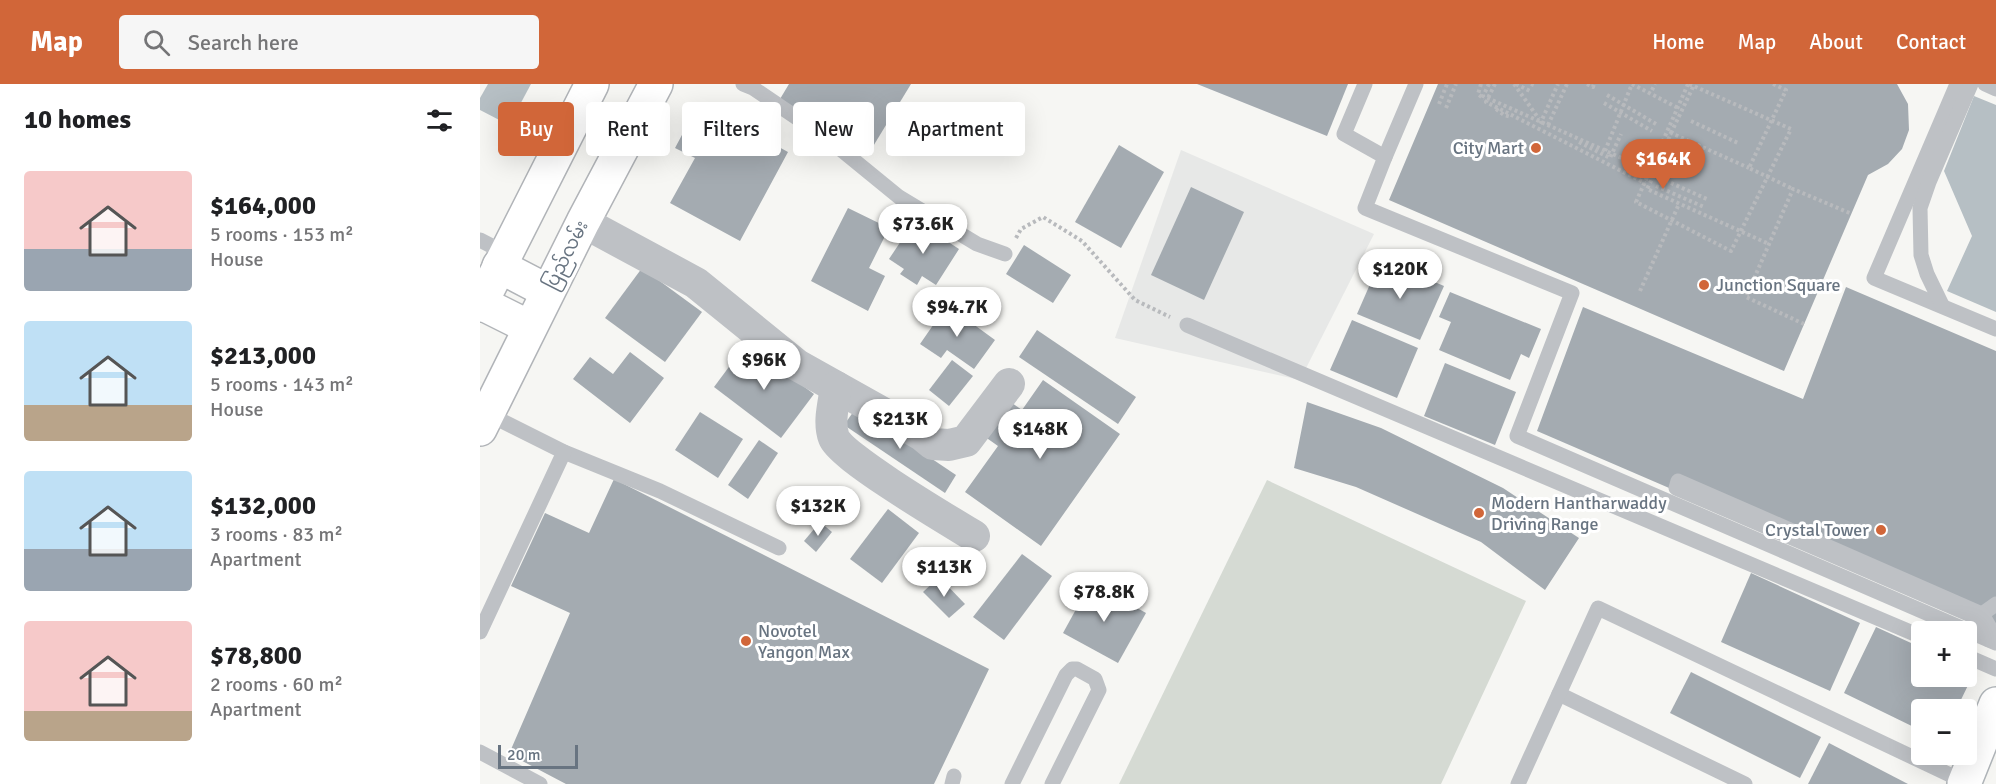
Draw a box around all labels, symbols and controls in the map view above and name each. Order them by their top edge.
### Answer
search box [119,15,539,69]
text: Map [30,25,83,59]
icon: search [140,26,173,59]
text: Search here [188,29,299,56]
text: Home [1652,29,1705,55]
text: Map [1738,29,1776,55]
text: About [1809,29,1863,55]
text: Contact [1896,29,1966,55]
chip: Buy [498,102,574,156]
chip: Rent [586,102,670,156]
chip: Filters [682,102,781,156]
chip: New [793,102,874,156]
chip: Apartment [886,102,1025,156]
text: 10 homes [24,104,131,136]
icon: filters [423,104,456,137]
place label: City Mart [1453,137,1524,159]
pin: $164K [1621,139,1705,190]
marker: City Mart [1529,141,1543,155]
text: $164K [1635,146,1691,171]
text: $164,000 [210,190,316,222]
icon: home [72,195,144,267]
pin: $73.6K [874,204,972,255]
text: $73.6K [892,211,954,236]
street label: ပြည်လမ်း [537,216,596,295]
text: 5 rooms · 153 m² [210,222,354,247]
text: House [210,247,264,272]
pin: $120K [1358,249,1442,300]
text: $120K [1372,256,1428,281]
place label: Junction Square [1716,274,1840,296]
marker: Junction Square [1697,278,1711,292]
pin: $94.7K [908,287,1006,338]
text: $94.7K [926,294,988,319]
text: $213,000 [210,340,316,372]
pin: $96K [728,340,800,391]
icon: home [72,345,144,417]
text: $96K [742,347,786,372]
text: 5 rooms · 143 m² [210,372,354,397]
text: House [210,397,264,422]
pin: $213K [858,399,942,450]
text: $213K [872,406,928,431]
pin: $148K [998,409,1082,460]
text: $148K [1012,416,1068,441]
pin: $132K [776,486,860,537]
text: $132,000 [210,490,316,522]
place label: Modern Hantharwaddy Driving Range [1491,492,1667,535]
text: $132K [790,493,846,518]
icon: home [72,495,144,567]
marker: Modern Hantharwaddy Driving Range [1472,506,1486,520]
place label: Crystal Tower [1765,519,1869,541]
text: 3 rooms · 83 m² [210,522,343,547]
marker: Crystal Tower [1874,523,1888,537]
text: Apartment [210,547,302,572]
pin: $113K [902,547,986,598]
text: $113K [916,554,972,579]
pin: $78.8K [1055,572,1153,623]
text: $78.8K [1073,579,1135,604]
place label: Novotel Yangon Max [758,620,850,663]
map controls [1911,621,1977,765]
button: + [1911,621,1977,687]
marker: Novotel Yangon Max [739,634,753,648]
text: $78,800 [210,640,302,672]
icon: home [72,645,144,717]
text: 2 rooms · 60 m² [210,672,343,697]
text: Apartment [210,697,302,722]
button: − [1911,699,1977,765]
scale bar [498,742,578,770]
text: 20 m [507,745,541,765]

